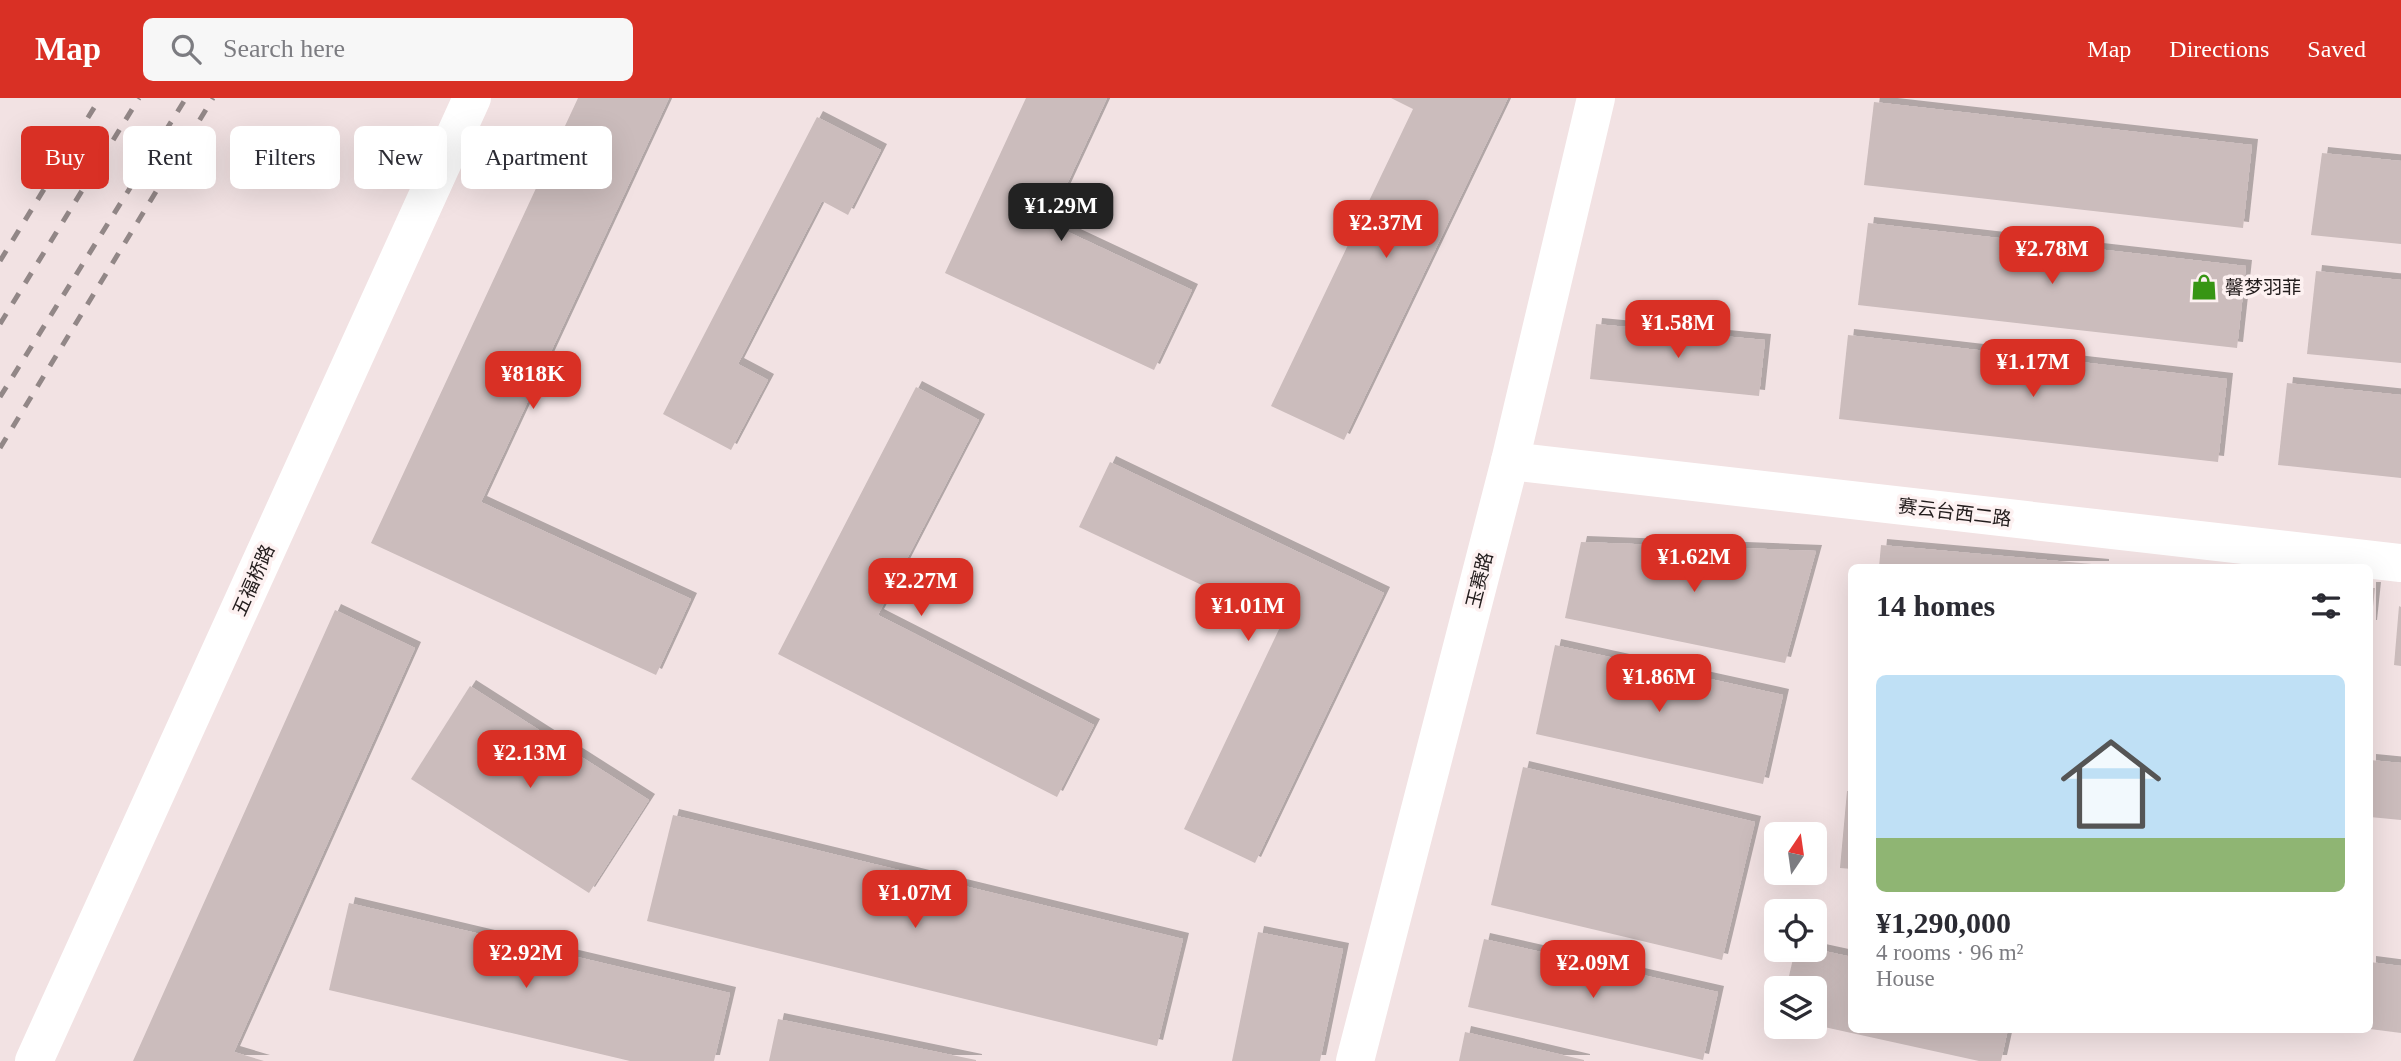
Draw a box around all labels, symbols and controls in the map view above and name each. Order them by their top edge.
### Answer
search box [143,18,633,81]
icon: search [167,30,205,68]
text: Map [35,31,101,67]
text: Search here [223,34,345,63]
text: Map [2087,36,2131,62]
text: Directions [2169,36,2269,62]
text: Saved [2307,36,2366,62]
chip: Buy [21,126,109,189]
chip: Rent [123,126,216,189]
chip: Filters [230,126,340,189]
chip: New [354,126,447,189]
chip: Apartment [461,126,612,189]
pin: ¥1.29M [1004,184,1118,243]
text: ¥1.29M [1024,193,1098,218]
pin: ¥2.37M [1329,200,1443,260]
text: ¥2.37M [1349,210,1423,235]
pin: ¥2.78M [1995,226,2109,286]
text: ¥2.78M [2015,236,2089,261]
shop icon: 馨梦羽菲 [2189,272,2219,302]
place label: 馨梦羽菲 [2225,277,2301,298]
pin: ¥1.58M [1621,300,1735,360]
text: ¥1.58M [1641,310,1715,335]
pin: ¥1.17M [1976,340,2090,399]
text: ¥1.17M [1996,349,2070,374]
pin: ¥818K [484,352,582,411]
text: ¥818K [501,361,565,386]
street label: 赛云台西二路 [1897,495,2013,530]
pin: ¥1.62M [1637,534,1751,594]
street label: 五福桥路 [228,541,279,619]
text: ¥1.62M [1657,544,1731,569]
street label: 玉赛路 [1462,550,1497,610]
pin: ¥2.27M [864,559,978,618]
text: ¥2.27M [884,568,958,593]
pin: ¥1.01M [1191,584,1305,643]
icon: filters [2307,587,2345,625]
text: 14 homes [1876,589,1995,622]
text: ¥1.01M [1211,593,1285,618]
pin: ¥1.86M [1602,654,1716,714]
text: ¥1.86M [1622,664,1696,689]
icon: home [2048,721,2174,847]
pin: ¥2.13M [473,730,587,790]
text: ¥2.13M [493,740,567,765]
north arrow [1764,822,1827,886]
map controls [1764,822,1827,1039]
pin: ¥1.07M [858,870,972,930]
text: ¥1.07M [878,880,952,905]
button: locate [1764,899,1827,962]
text: ¥1,290,000 [1876,906,2011,939]
pin: ¥2.92M [469,930,583,990]
text: ¥2.92M [489,940,563,965]
pin: ¥2.09M [1536,940,1650,1000]
text: 4 rooms · 96 m² [1876,940,2023,965]
text: ¥2.09M [1556,950,1630,975]
text: House [1876,966,1935,991]
button: layers [1764,976,1827,1039]

